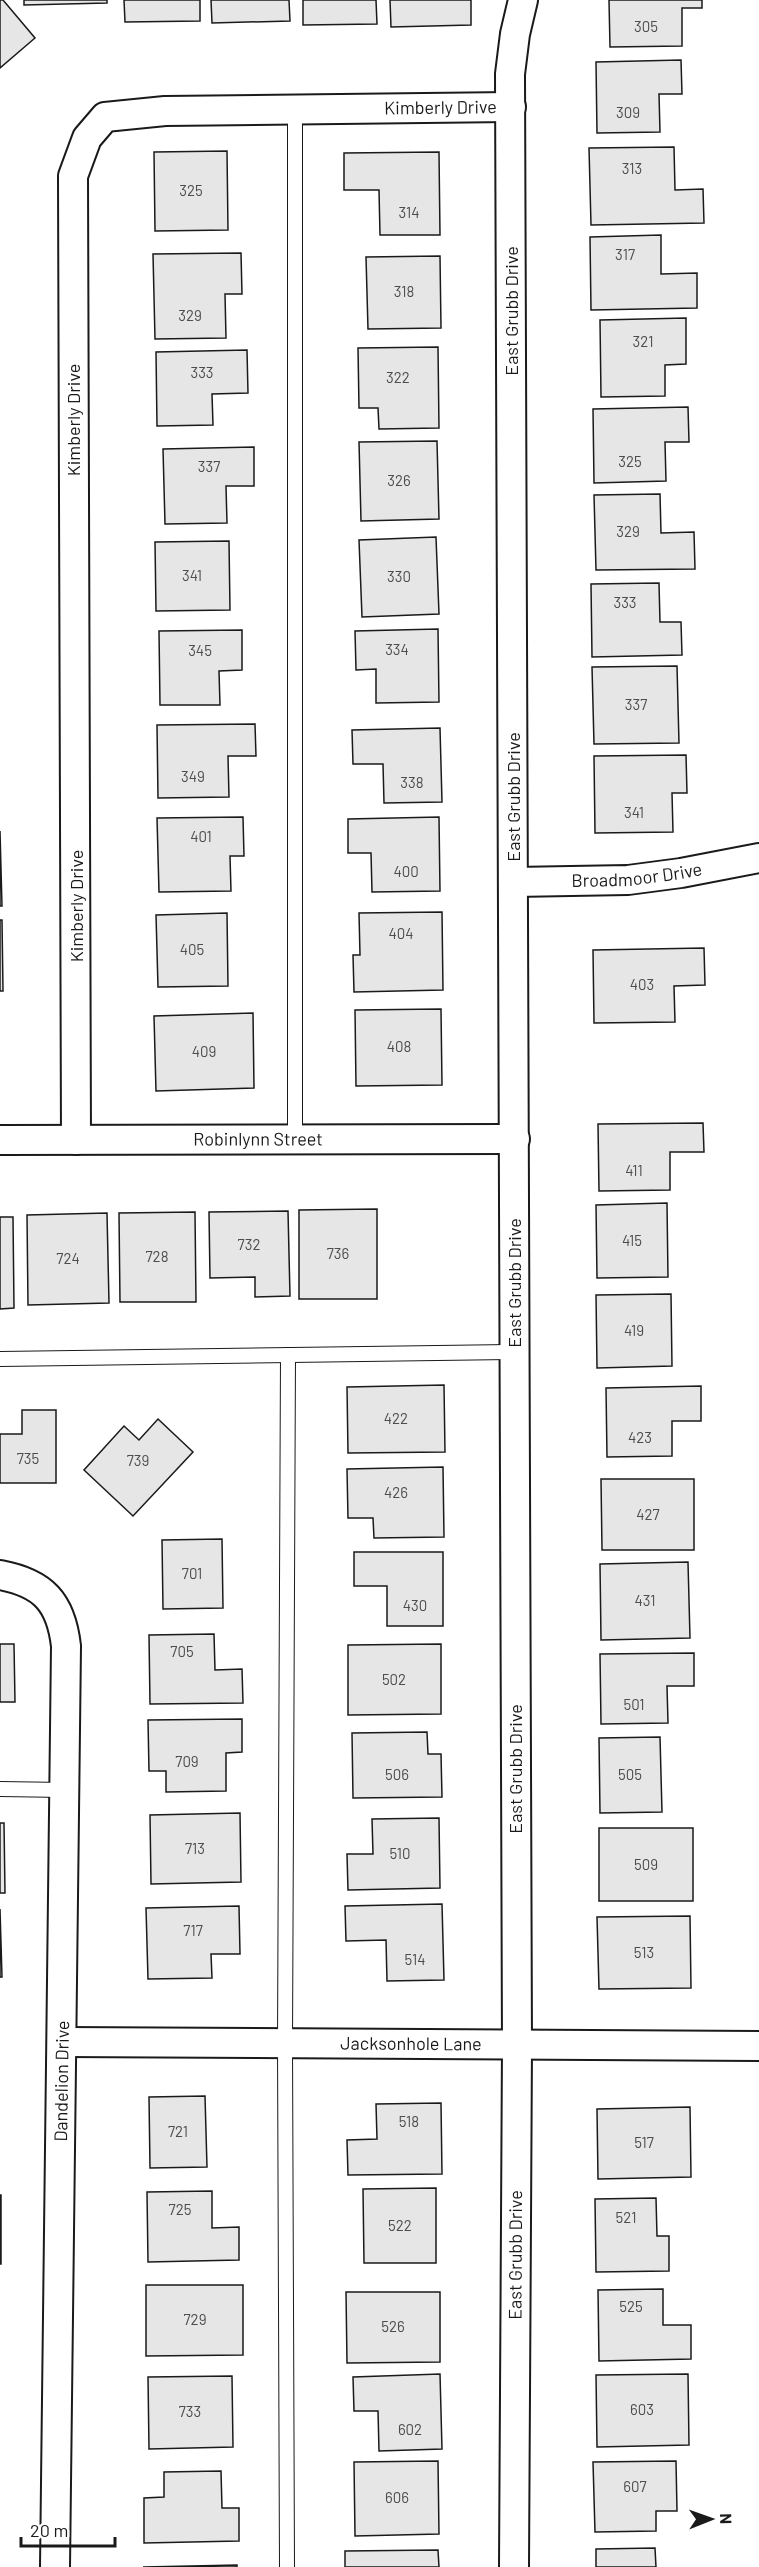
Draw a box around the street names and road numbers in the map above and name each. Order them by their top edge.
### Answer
street label: Kimberly Drive [384,95,497,118]
street label: East Grubb Drive [500,246,522,376]
street label: Kimberly Drive [62,364,84,476]
street label: East Grubb Drive [502,732,524,862]
street label: Kimberly Drive [65,850,87,962]
street label: Broadmoor Drive [571,857,704,891]
street label: Robinlynn Street [193,1127,323,1150]
street label: East Grubb Drive [503,1218,525,1348]
street label: East Grubb Drive [504,1704,526,1834]
street label: Dandelion Drive [49,2020,73,2142]
street label: Jacksonhole Lane [340,2032,482,2054]
street label: East Grubb Drive [503,2190,526,2320]

